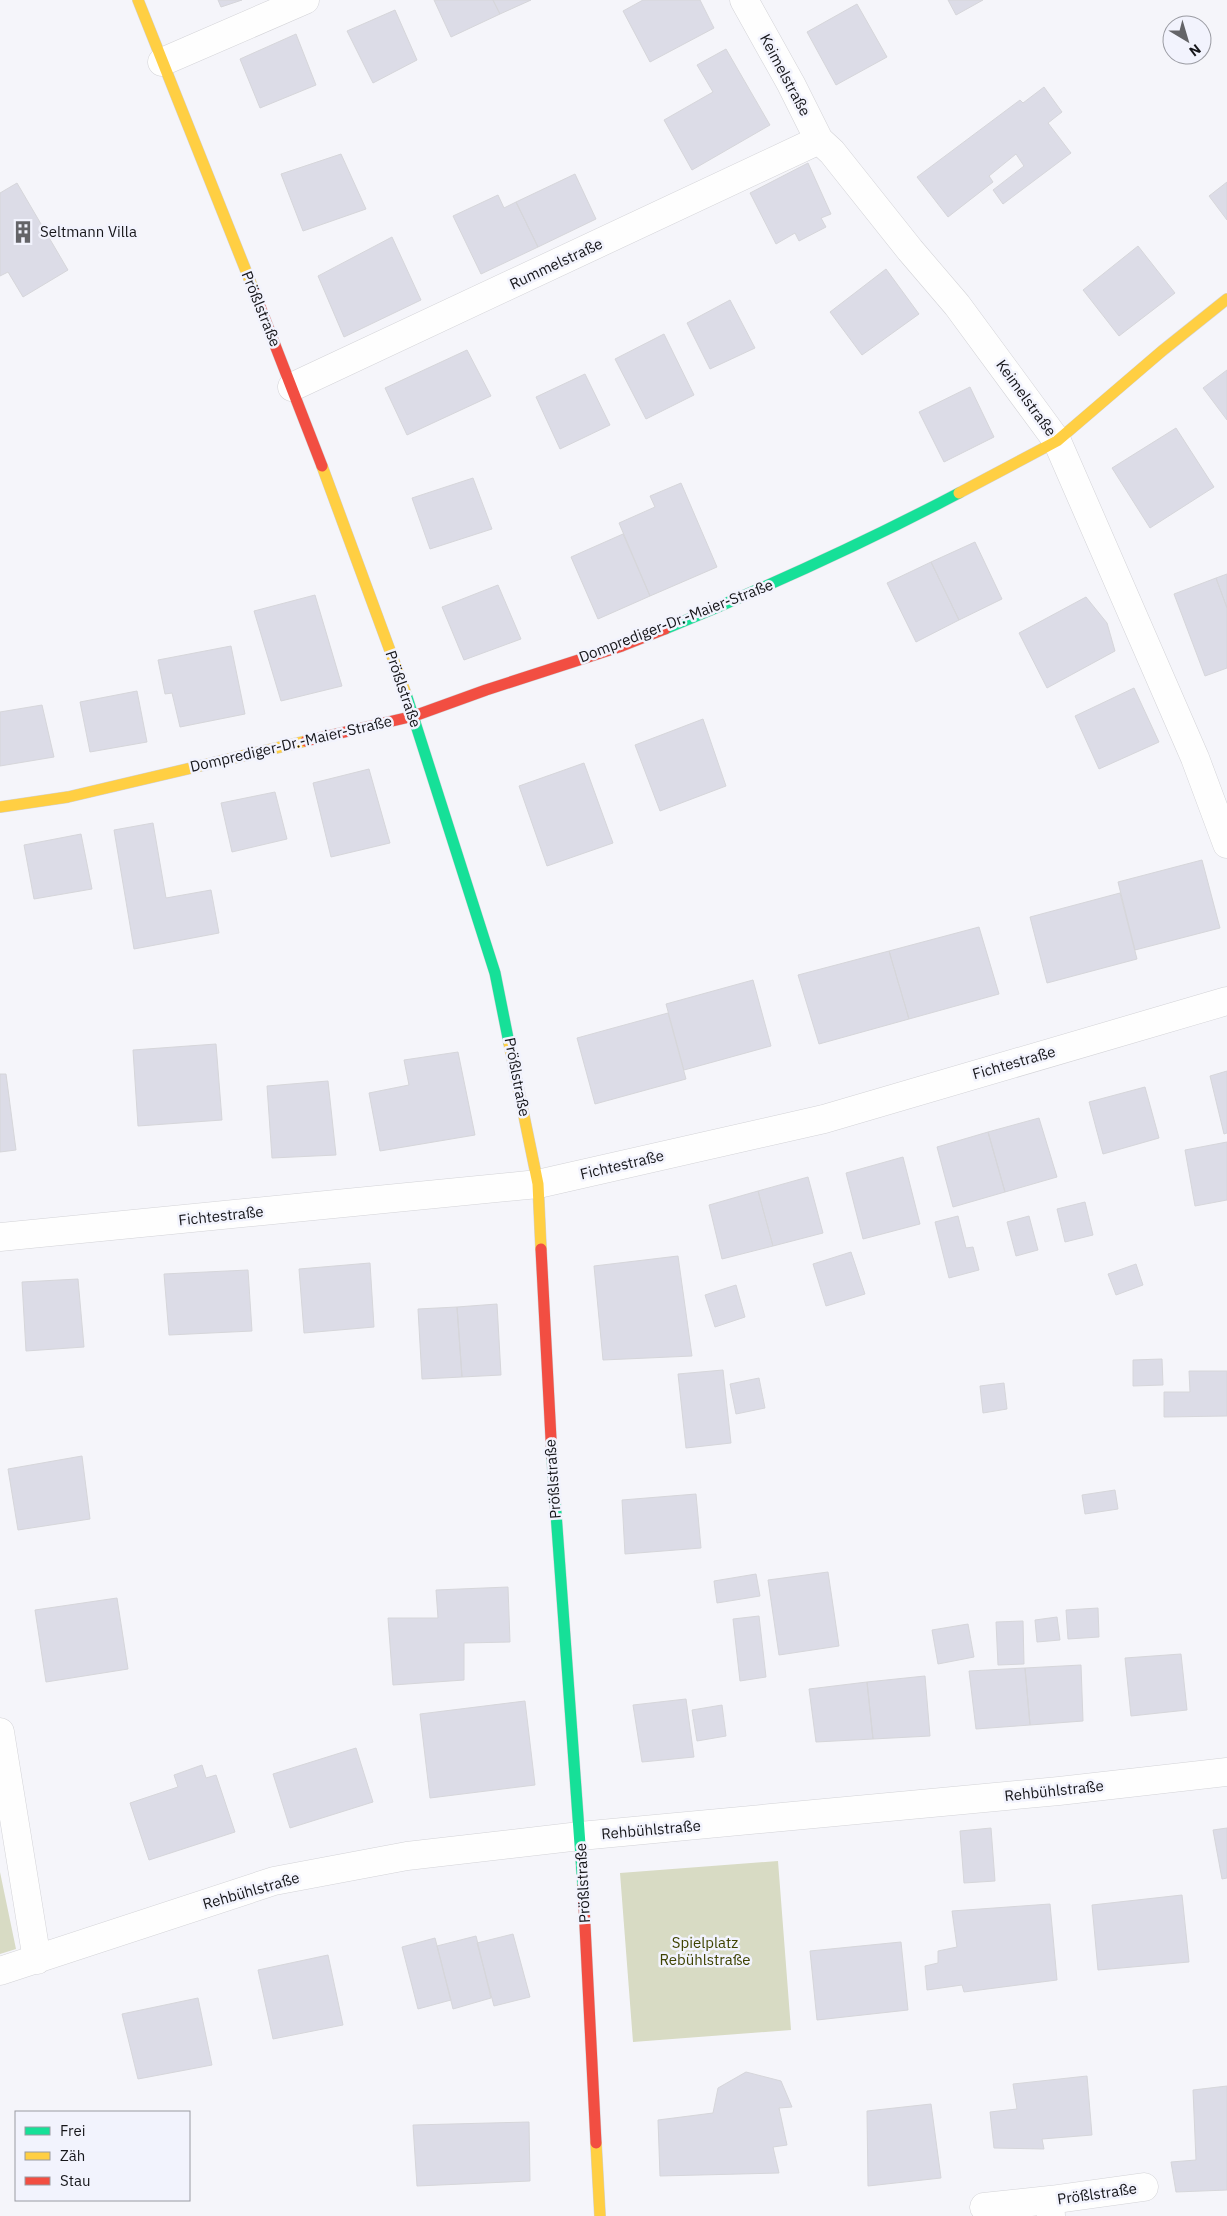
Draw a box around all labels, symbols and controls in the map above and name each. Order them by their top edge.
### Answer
north arrow [1162,15,1212,65]
street label: Keimelstraße [756,30,815,119]
text: N [1185,40,1205,60]
building icon: Seltmann Villa [10,219,36,245]
place label: Seltmann Villa [40,222,137,241]
street label: Rummelstraße [506,234,605,293]
street label: Prößlstraße [238,268,285,350]
street label: Keimelstraße [992,356,1061,440]
street label: Domprediger-Dr.-Maier-Straße [576,575,776,666]
street label: Prößlstraße [381,648,425,730]
street label: Domprediger-Dr.-Maier-Straße [188,711,394,776]
street label: Prößlstraße [501,1036,534,1118]
street label: Fichtestraße [970,1042,1058,1083]
street label: Fichtestraße [578,1146,666,1183]
street label: Fichtestraße [177,1202,264,1229]
street label: Prößlstraße [540,1438,565,1520]
street label: Rehbühlstraße [1003,1776,1105,1805]
street label: Rehbühlstraße [600,1816,701,1843]
street label: Prößlstraße [571,1843,594,1924]
street label: Rehbühlstraße [200,1868,301,1913]
park label: Spielplatz Rebühlstraße [659,1933,751,1969]
legend [15,2111,190,2201]
text: Frei [60,2121,86,2140]
text: Zäh [60,2146,85,2165]
text: Stau [60,2171,91,2190]
street label: Prößlstraße [1056,2179,1138,2208]

